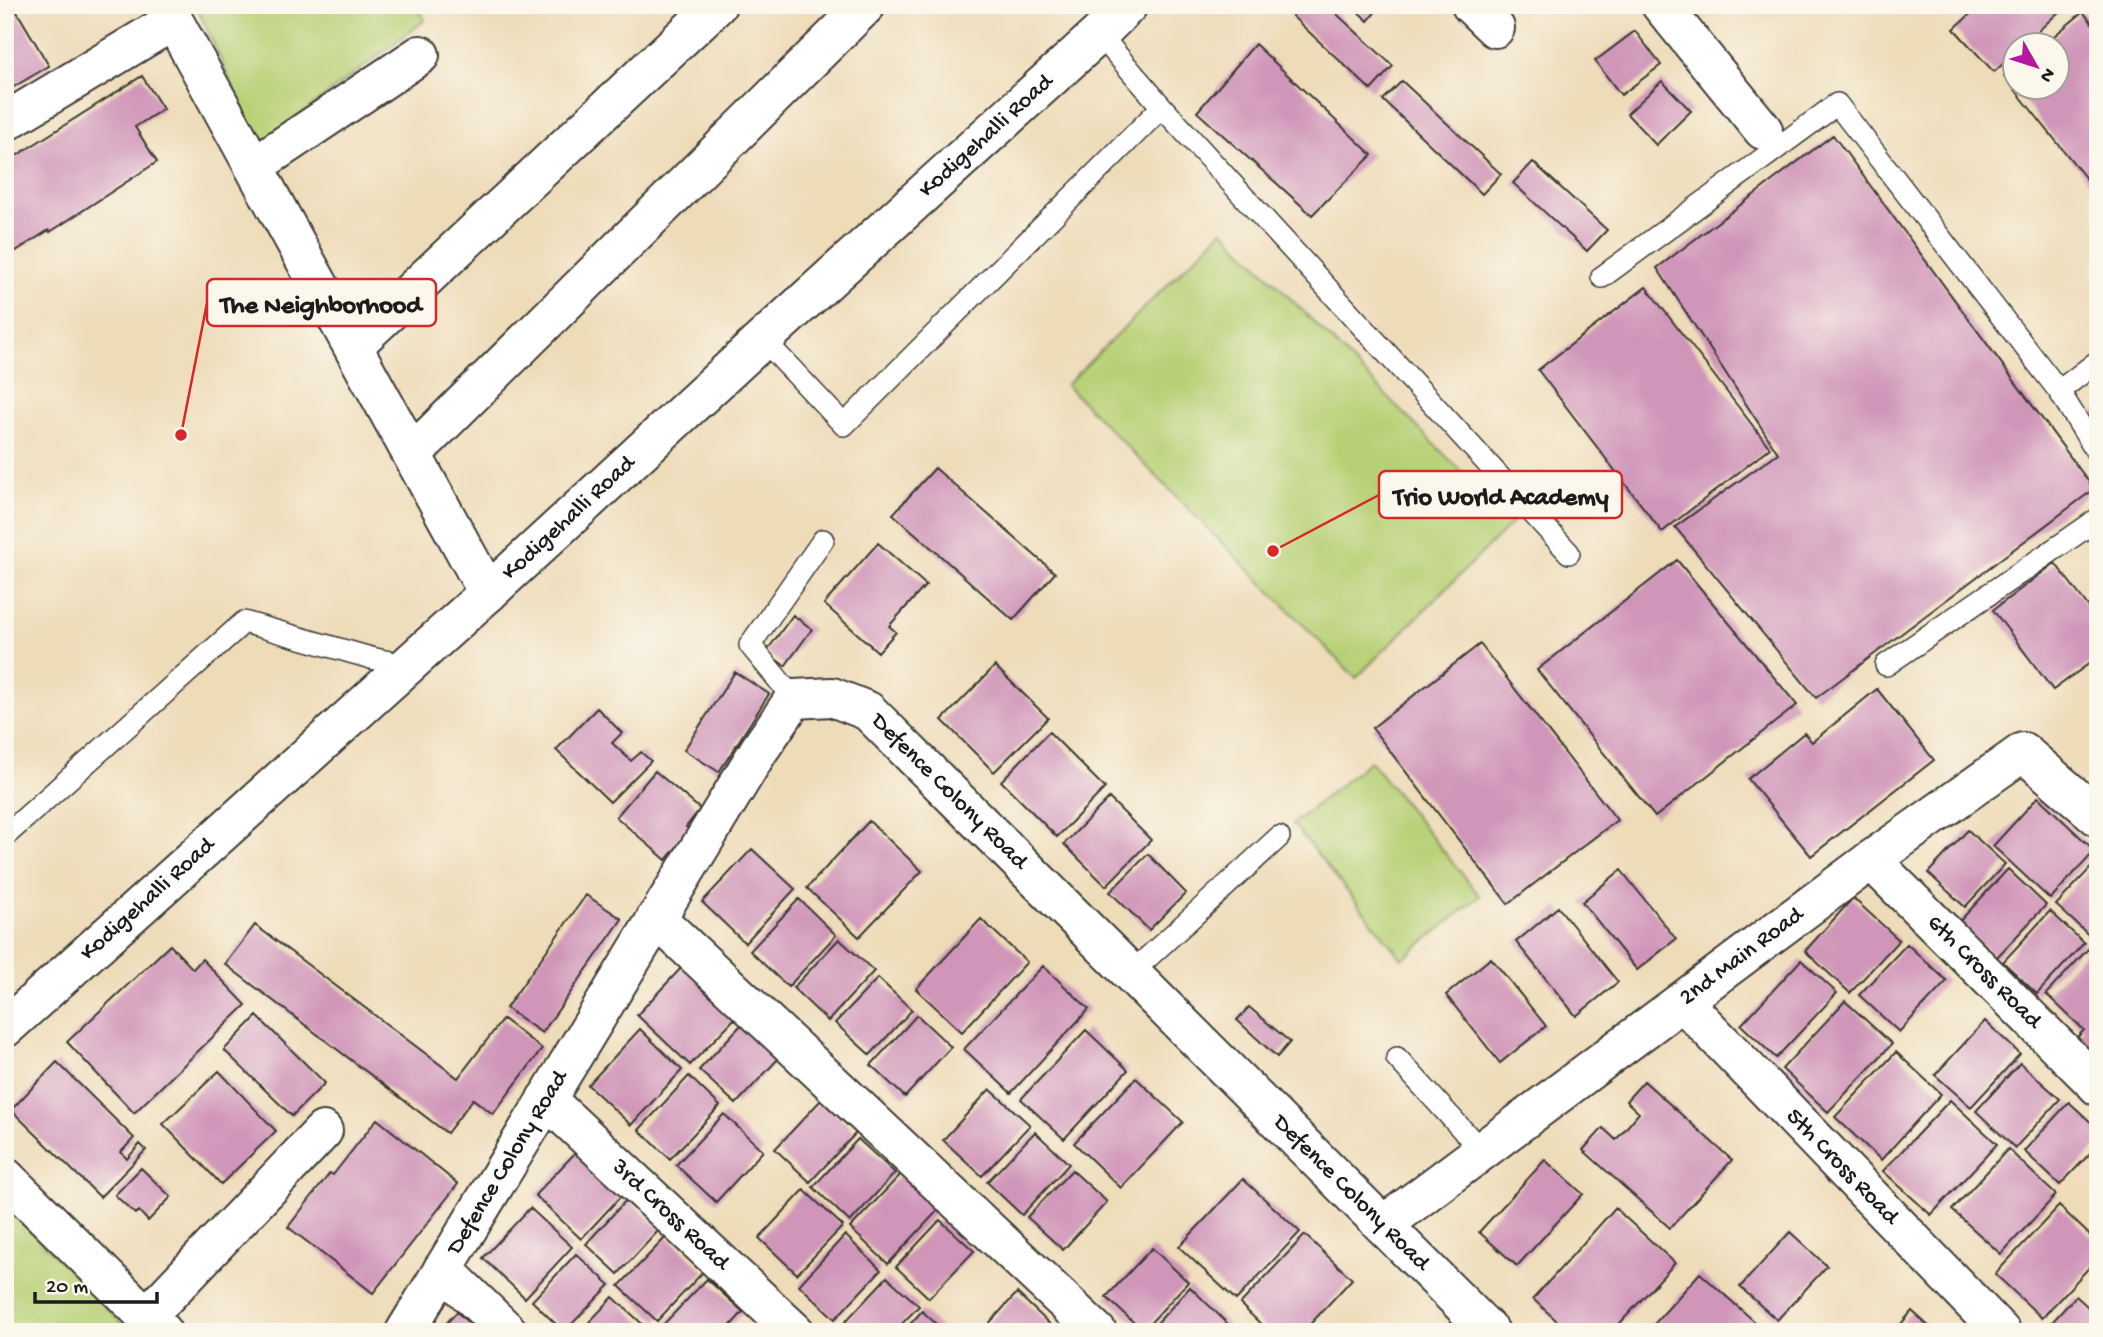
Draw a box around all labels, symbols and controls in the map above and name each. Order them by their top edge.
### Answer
north arrow [2002,32,2072,102]
text: N [2034,62,2059,87]
street label: Kodigehalli Road [913,67,1061,205]
callout: The Neighborhood [207,279,436,326]
text: The Neighborhood [219,292,424,323]
street label: Kodigehalli Road [496,448,643,587]
callout: Trio World Academy [1379,471,1622,518]
text: Trio World Academy [1392,484,1609,515]
street label: Defence Colony Road [863,706,1035,878]
street label: Kodigehalli Road [74,830,222,968]
street label: 2nd Main Road [1674,900,1811,1012]
street label: 6th Cross Road [1920,909,2049,1037]
street label: Defence Colony Road [440,1064,576,1262]
street label: 5th Cross Road [1779,1103,1906,1233]
street label: Defence Colony Road [1265,1107,1437,1279]
street label: 3rd Cross Road [605,1152,736,1278]
scale bar [35,1260,158,1304]
text: 20 m [46,1276,88,1301]

